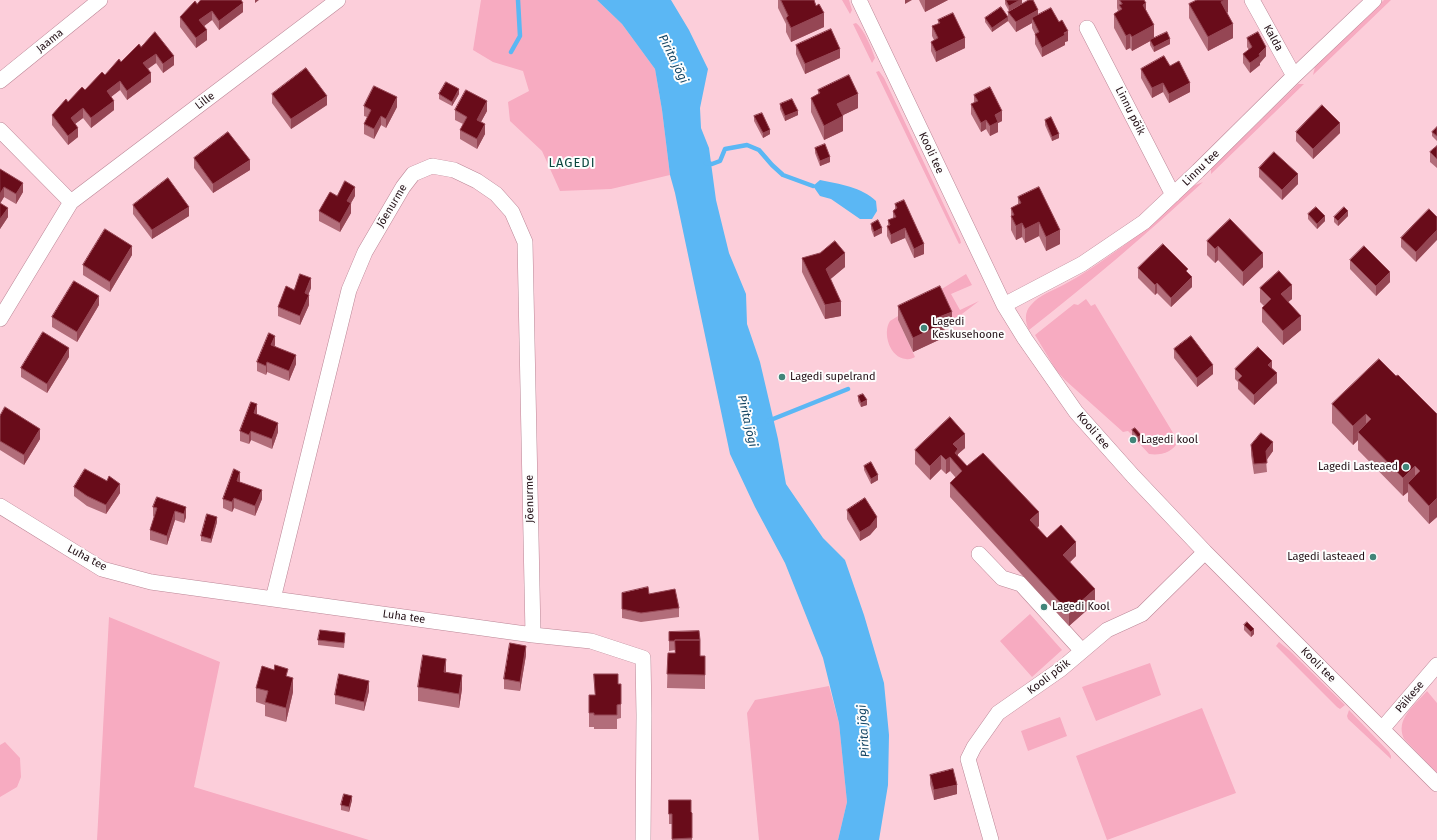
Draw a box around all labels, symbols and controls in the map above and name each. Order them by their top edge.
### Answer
street label: Kalda [1260,23,1286,53]
street label: Jaama [34,26,66,56]
water label: Pirita jõgi [655,32,691,86]
street label: Linnu põik [1112,85,1148,137]
street label: Lille [193,89,217,113]
street label: Kooli tee [916,130,946,176]
street label: Linnu tee [1180,147,1222,189]
district label: LAGEDI [548,155,596,171]
street label: Jõenurme [374,182,410,230]
place label: Lagedi Keskusehoone [932,315,1004,341]
marker: Lagedi Keskusehoone [919,323,929,333]
place label: Lagedi supelrand [790,370,876,384]
marker: Lagedi supelrand [777,372,787,382]
water label: Pirita jõgi [734,394,760,448]
street label: Kooli tee [1074,410,1112,452]
place label: Lagedi kool [1141,433,1198,447]
marker: Lagedi kool [1128,435,1138,445]
place label: Lagedi Lasteaed [1318,460,1398,474]
marker: Lagedi Lasteaed [1401,462,1411,472]
street label: Jõenurme [523,475,537,523]
street label: Luha tee [65,542,109,574]
place label: Lagedi lasteaed [1287,550,1365,564]
marker: Lagedi lasteaed [1368,552,1378,562]
place label: Lagedi Kool [1052,600,1110,614]
marker: Lagedi Kool [1039,602,1049,612]
street label: Luha tee [382,607,426,627]
street label: Kooli tee [1298,645,1338,685]
street label: Kooli põik [1025,657,1073,697]
street label: Päikese [1393,678,1427,716]
water label: Pirita jõgi [855,704,873,758]

